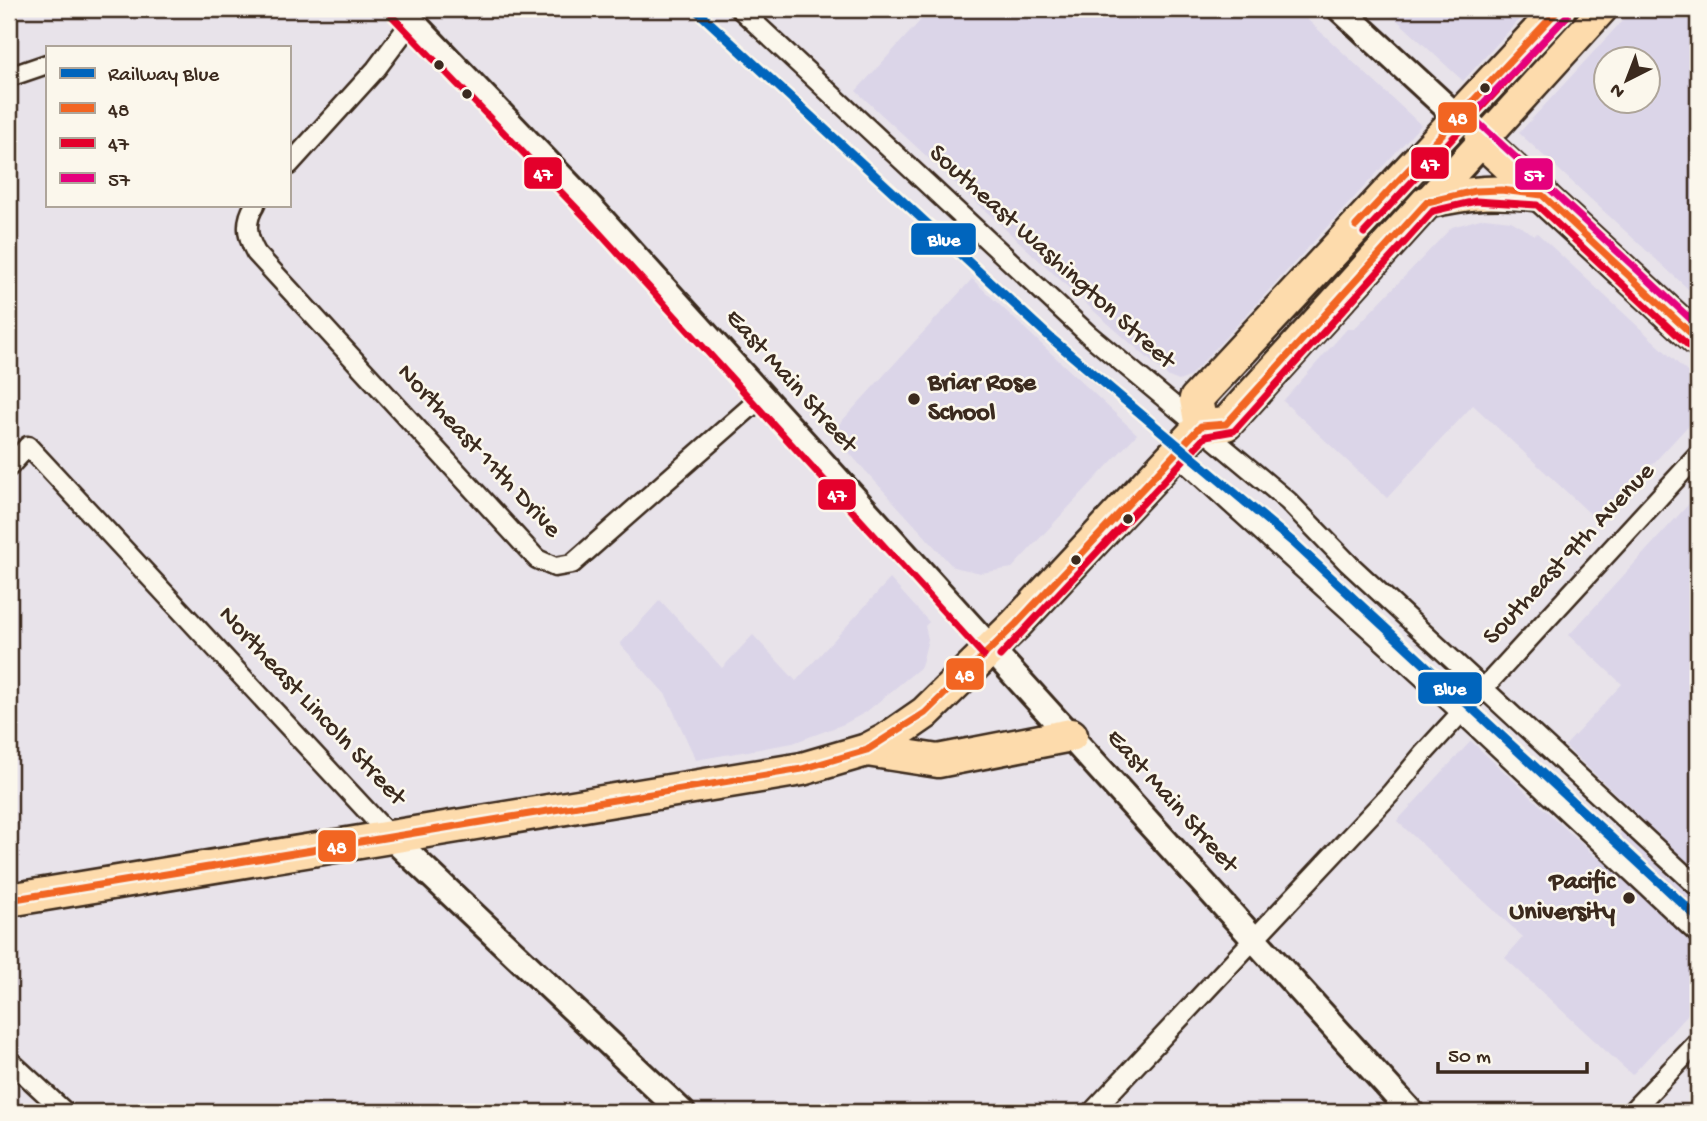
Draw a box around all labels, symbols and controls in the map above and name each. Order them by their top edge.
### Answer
legend [46,46,290,206]
north arrow [1592,46,1662,116]
unlabelled marker [432,58,446,72]
text: Railway Blue [108,64,220,89]
text: N [1606,77,1630,103]
unlabelled marker [1478,81,1492,95]
unlabelled marker [460,87,474,101]
text: 48 [108,100,129,125]
line badge: 48 [1437,101,1478,134]
text: 48 [1447,109,1468,132]
text: 47 [108,134,130,159]
street label: Southeast Washington Street [921,139,1183,379]
line badge: 47 [1410,146,1450,180]
text: 47 [1420,155,1441,178]
line badge: 47 [523,156,563,190]
line badge: 57 [1514,157,1554,191]
text: 47 [533,165,554,188]
text: 57 [1524,166,1545,189]
text: 57 [108,170,131,195]
line badge: Blue [910,222,977,256]
text: Blue [927,230,962,253]
street label: East Main Street [717,304,864,462]
street label: Northeast 11th Drive [389,358,567,546]
place label: Briar Rose School [927,369,1038,430]
marker: Briar Rose School [906,391,922,407]
street label: Southeast 9th Avenue [1477,457,1663,653]
line badge: 47 [817,478,857,511]
text: 47 [827,486,848,509]
unlabelled marker [1121,512,1135,526]
unlabelled marker [1069,553,1083,567]
street label: Northeast Lincoln Street [210,601,413,815]
line badge: 48 [945,657,985,691]
text: 48 [954,666,975,689]
line badge: Blue [1417,671,1483,705]
text: Blue [1433,679,1468,702]
street label: East Main Street [1098,724,1245,882]
line badge: 48 [317,829,357,863]
text: 48 [326,838,347,861]
place label: Pacific University [1509,868,1617,929]
marker: Pacific University [1621,890,1637,906]
scale bar [1438,1030,1586,1074]
text: 50 m [1448,1046,1491,1071]

